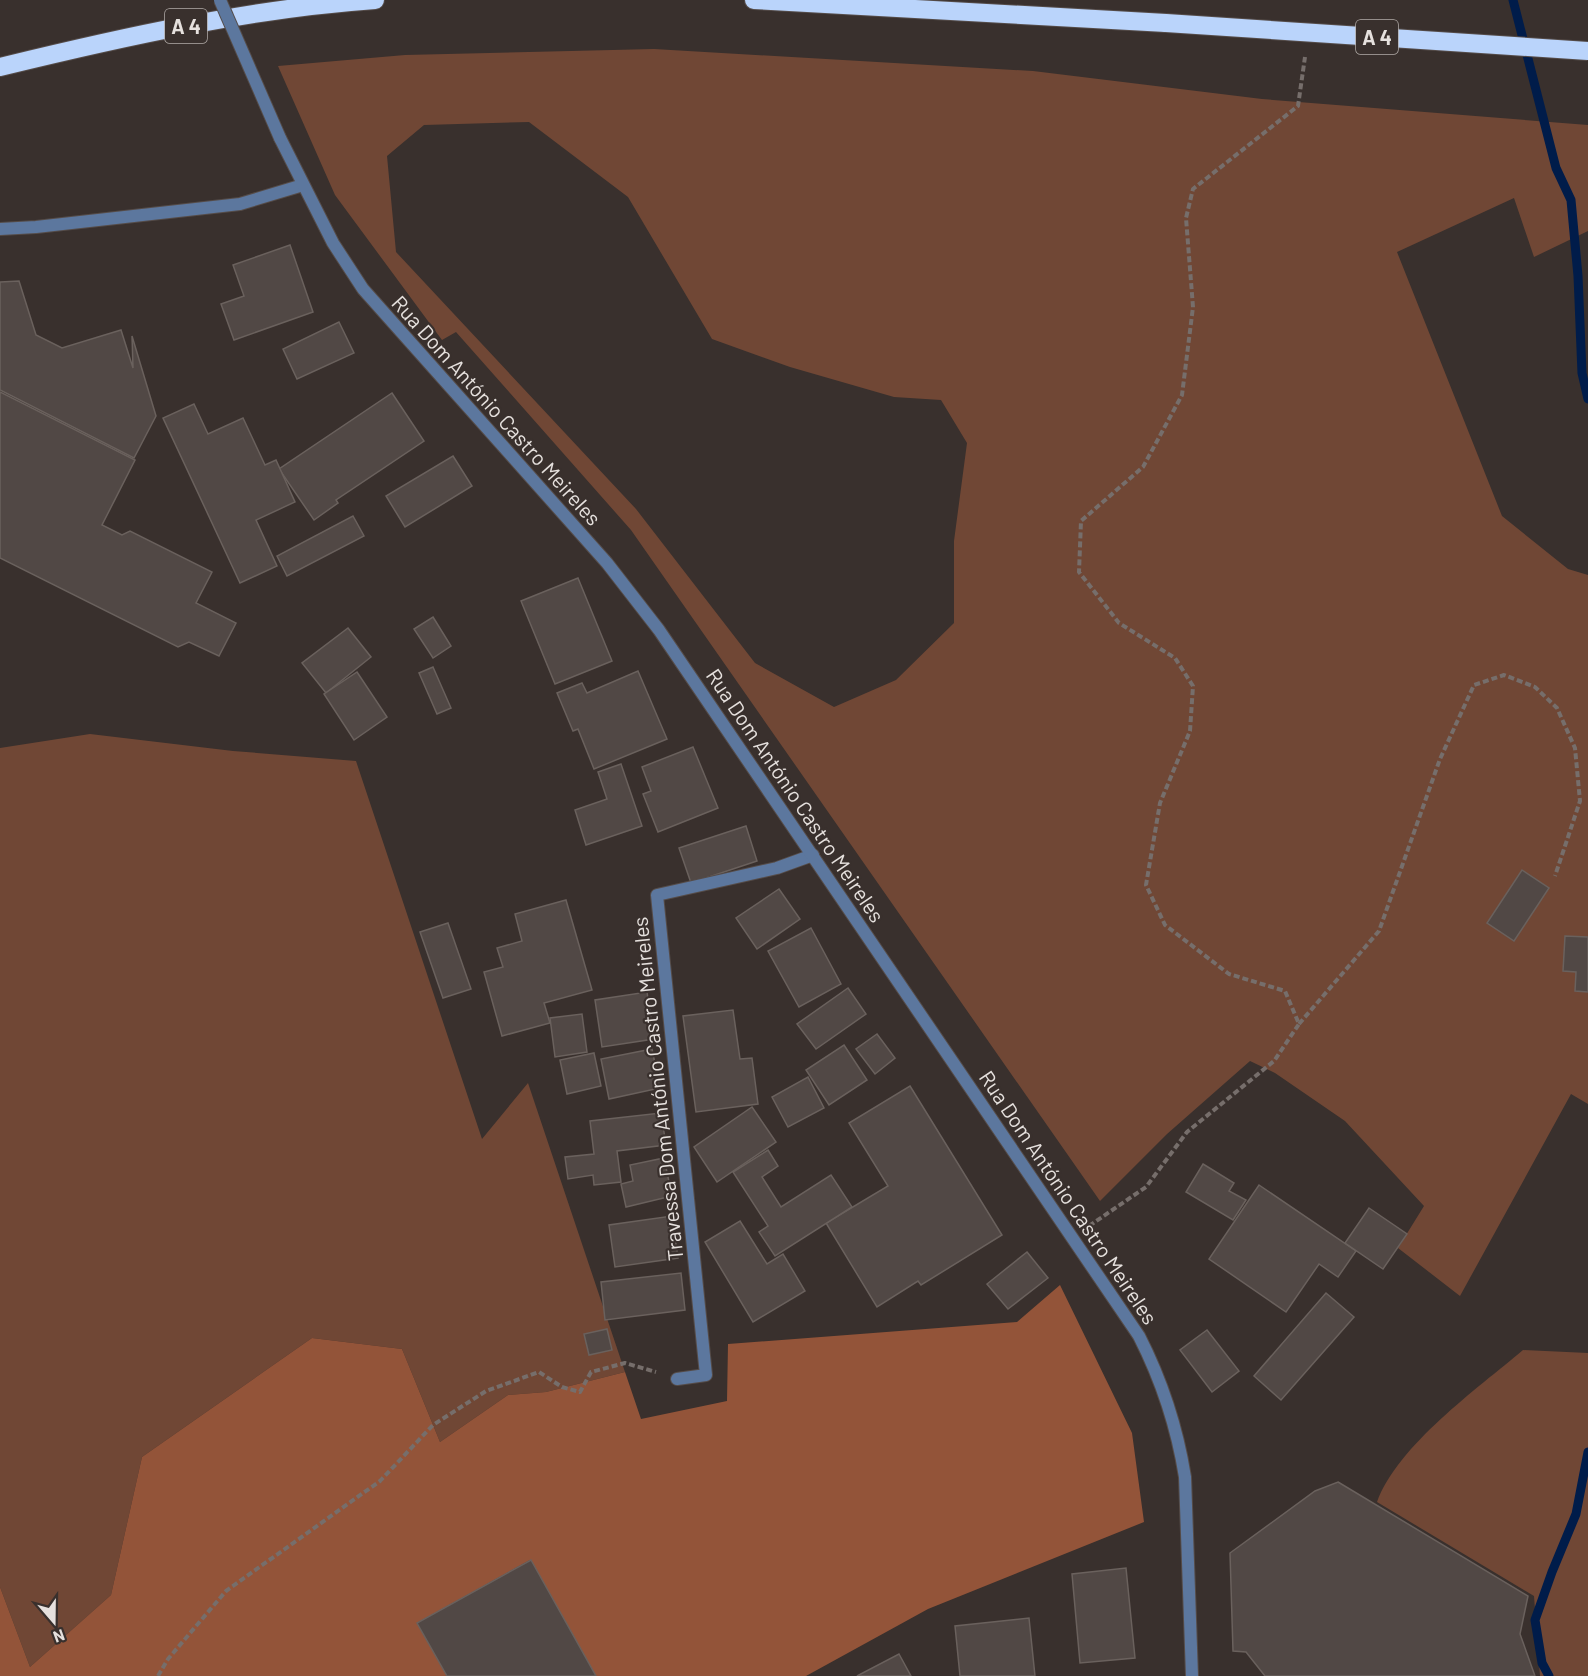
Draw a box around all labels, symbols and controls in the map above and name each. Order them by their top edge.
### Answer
road number: A 4 [165,9,207,43]
road number: A 4 [1356,20,1398,54]
street label: Rua Dom António Castro Meireles [387,290,607,530]
street label: Rua Dom António Castro Meireles [702,663,890,927]
street label: Travessa Dom António Castro Meireles [626,916,688,1262]
street label: Rua Dom António Castro Meireles [975,1065,1163,1329]
north arrow [24,1592,84,1652]
text: N [51,1626,68,1647]

